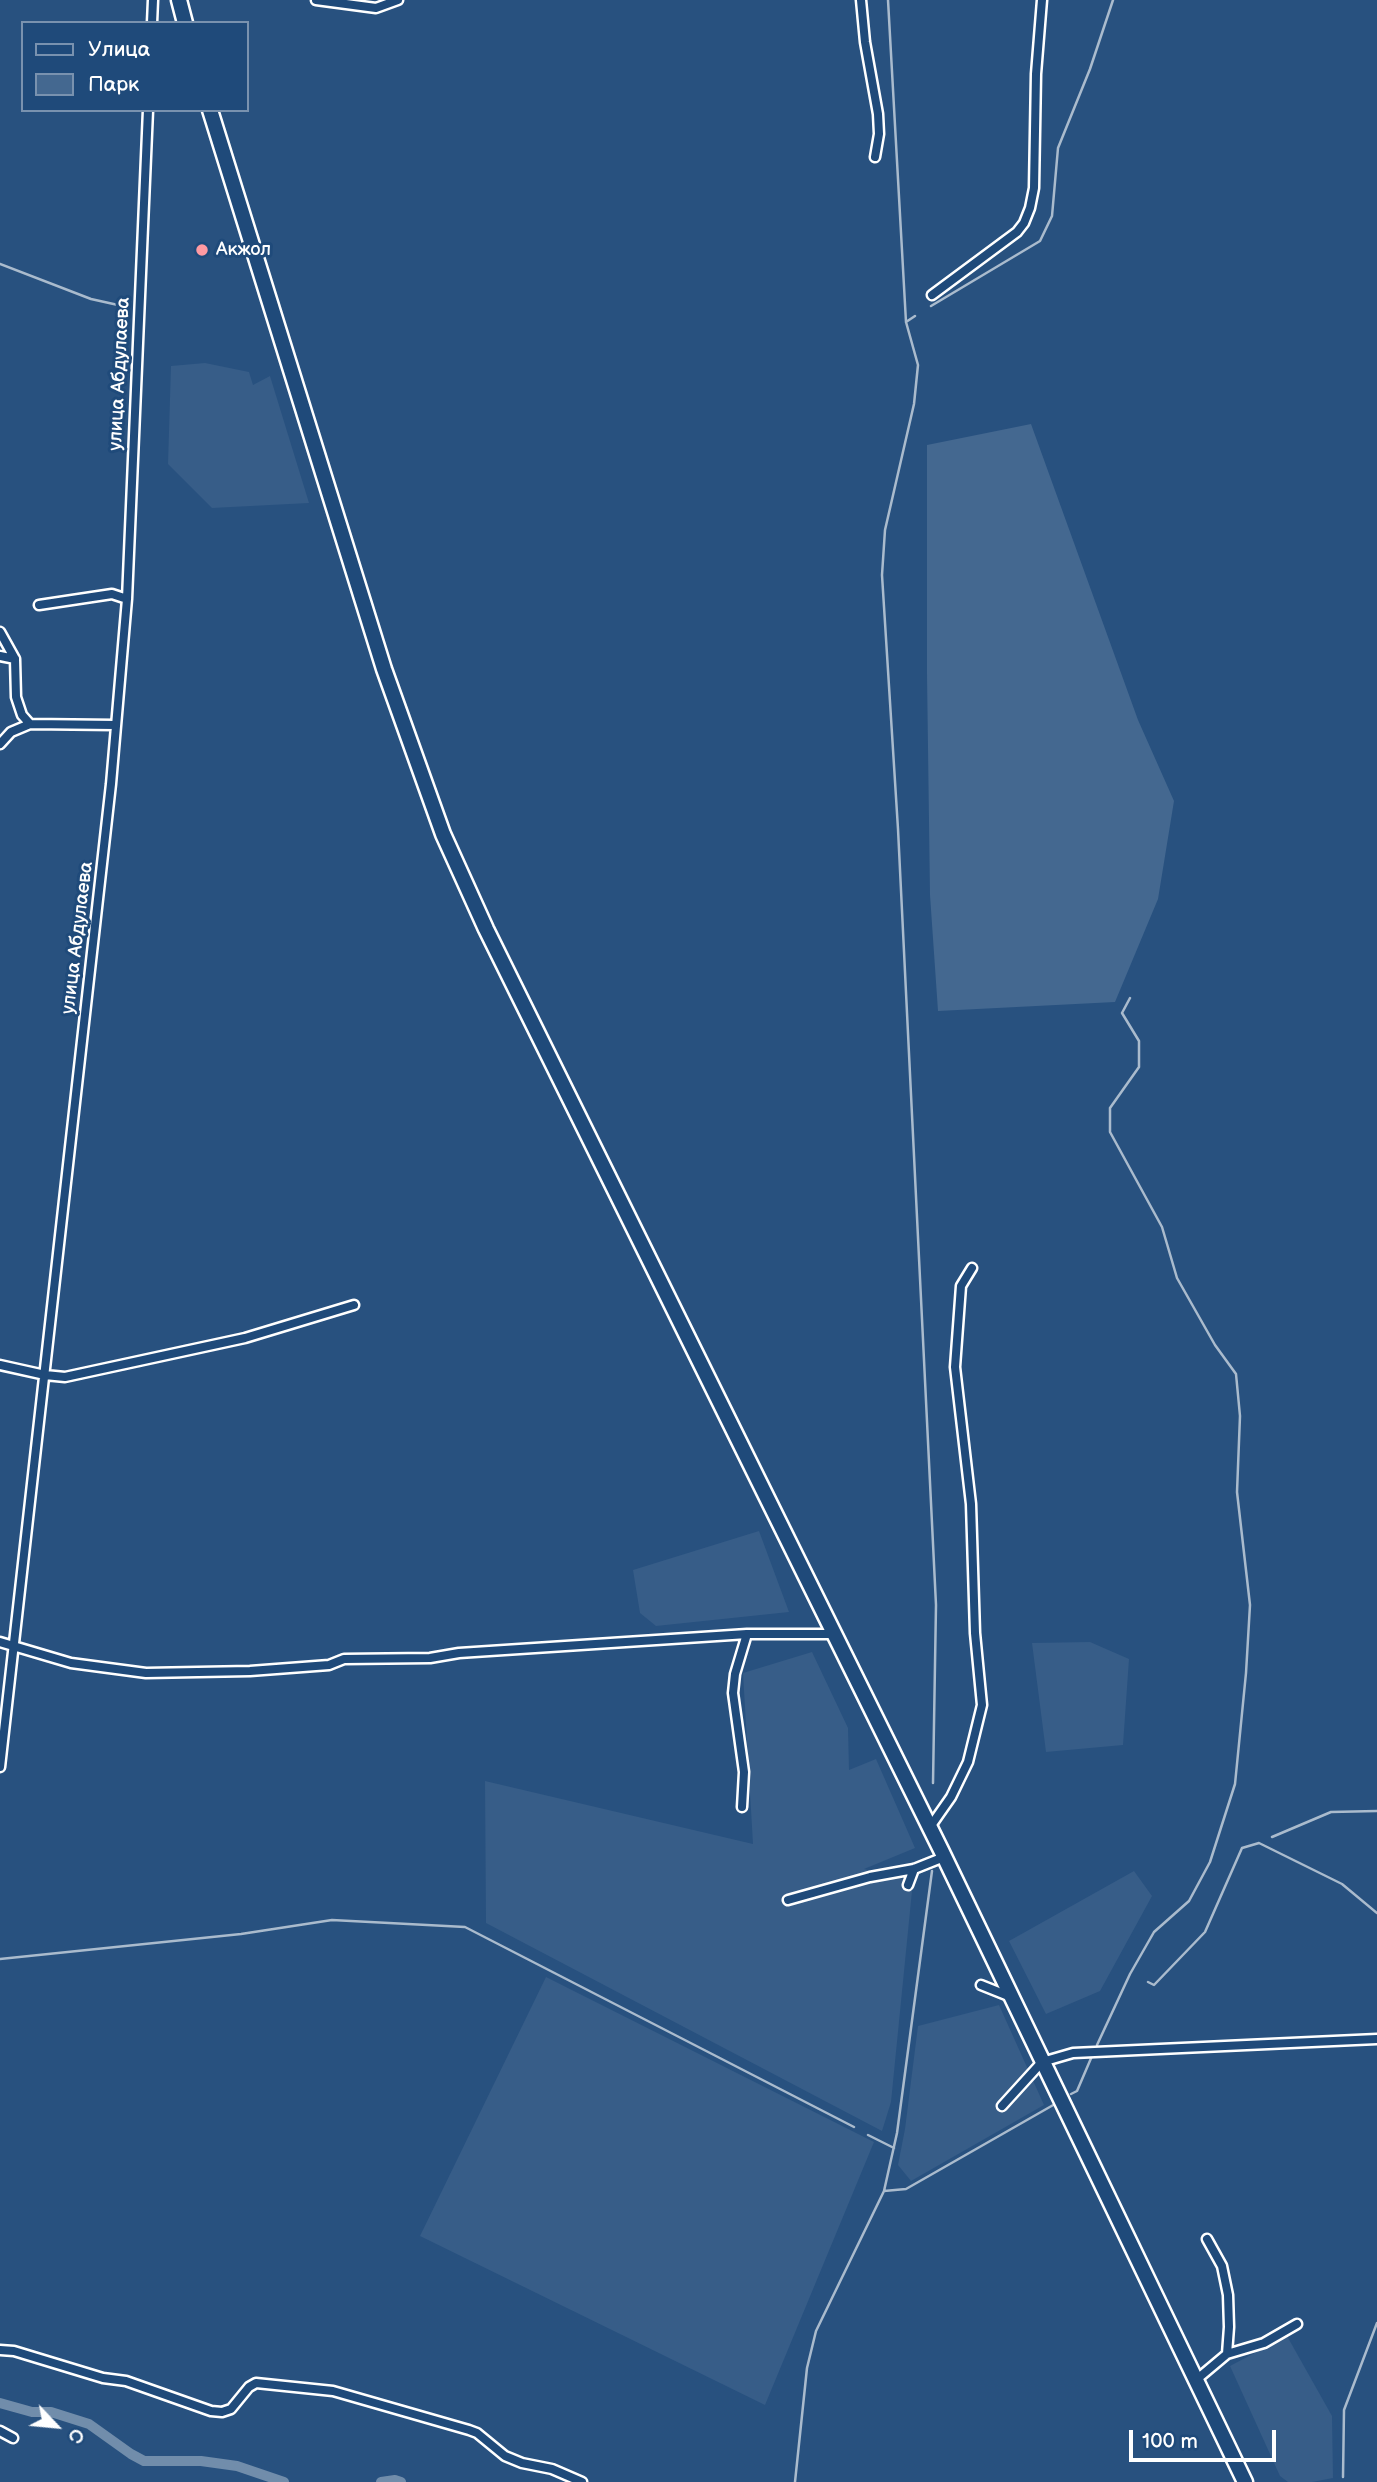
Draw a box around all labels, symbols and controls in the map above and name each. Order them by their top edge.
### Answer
legend [21,21,248,112]
text: Улица [88,37,150,62]
text: Парк [88,72,139,97]
place label: Акжол [216,239,271,261]
marker: Акжол [194,242,210,258]
street label: улица Абдулаева [105,297,135,451]
street label: улица Абдулаева [57,860,99,1016]
north arrow [21,2391,91,2461]
scale bar [1132,2416,1279,2460]
text: С [62,2424,89,2446]
text: 100 m [1142,2429,1198,2454]

